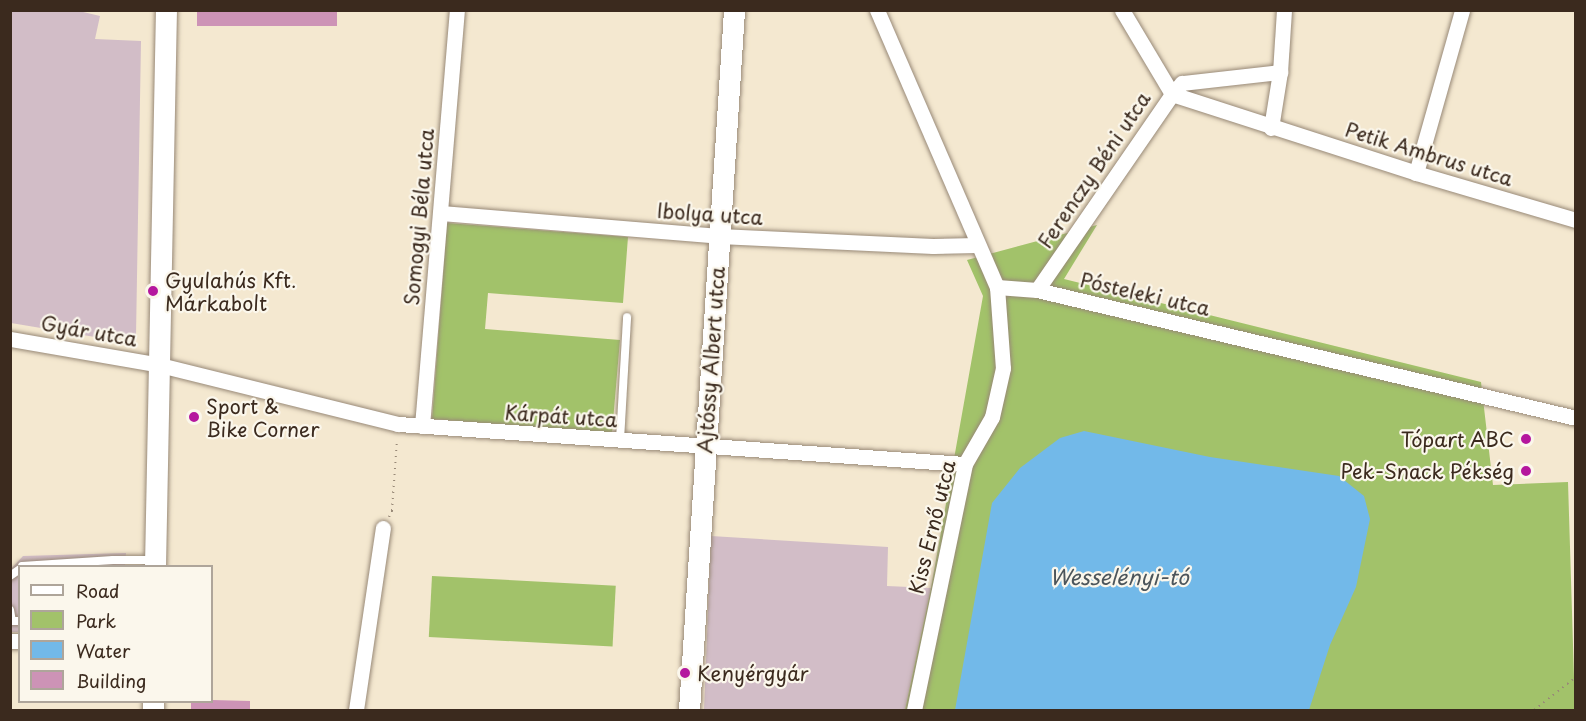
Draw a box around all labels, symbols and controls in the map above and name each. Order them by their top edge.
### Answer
street label: Ferenczy Béni utca [1032,87,1156,253]
street label: Petik Ambrus utca [1341,117,1517,191]
street label: Somogyi Béla utca [399,127,439,307]
street label: Ibolya utca [656,198,764,230]
street label: Ajtóssy Albert utca [692,266,730,454]
street label: Pósteleki utca [1078,267,1212,321]
place label: Gyulahús Kft. Márkabolt [165,268,296,315]
marker: Gyulahús Kft. Márkabolt [146,284,160,298]
street label: Gyár utca [39,311,139,351]
place label: Sport & Bike Corner [206,394,322,441]
street label: Kárpát utca [503,400,619,432]
marker: Sport & Bike Corner [187,410,201,424]
place label: Tópart ABC [1401,427,1514,451]
marker: Tópart ABC [1519,432,1533,446]
street label: Kiss Ernő utca [904,457,960,597]
place label: Pek-Snack Pékség [1339,459,1514,483]
marker: Pek-Snack Pékség [1519,464,1533,478]
water label: Wesselényi-tó [1049,563,1189,589]
legend [18,565,213,703]
text: Road [76,577,120,604]
text: Park [76,607,116,634]
text: Water [76,637,130,664]
place label: Kenyérgyár [697,661,809,685]
marker: Kenyérgyár [678,666,692,680]
text: Building [76,667,146,694]

